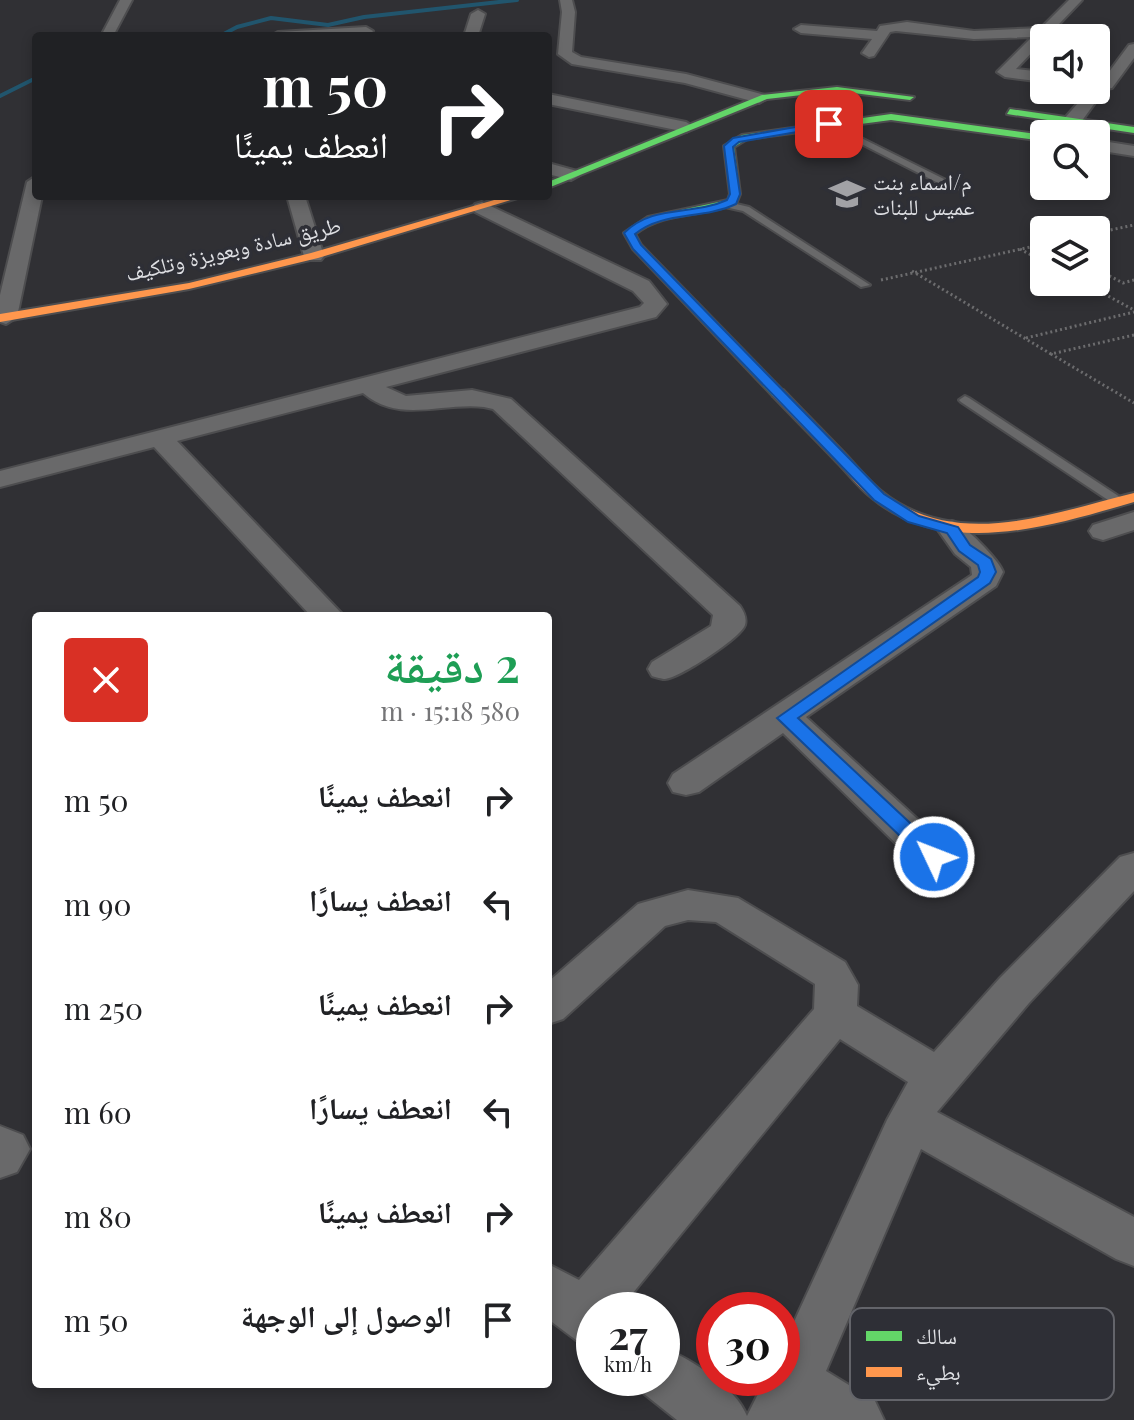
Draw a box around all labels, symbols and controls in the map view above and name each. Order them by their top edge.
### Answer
map controls [1030,24,1110,296]
button: sound [1030,24,1110,104]
text: 50 m [262,47,388,122]
icon: right [416,64,520,168]
pin [795,90,863,158]
icon: arrive [807,102,851,146]
text: انعطف يمينًا [234,119,388,167]
button: search [1030,120,1110,200]
place label: م/اسماء بنت عميس للبنات [873,166,974,221]
school or university icon: م/اسماء بنت عميس للبنات [828,175,866,213]
street label: طريق سادة وبعويزة وتلكيف [122,209,344,287]
button: layers [1030,216,1110,296]
text: 2 دقيقة [384,631,520,695]
button: close [64,638,148,722]
text: 580 m · 15:18 [381,693,520,728]
text: انعطف يمينًا [318,775,452,815]
icon: right [476,778,520,822]
text: 50 m [64,780,129,820]
position arrow [892,815,976,899]
text: انعطف يسارًا [309,879,452,919]
icon: left [476,882,520,926]
text: 90 m [64,884,131,924]
text: انعطف يمينًا [318,983,452,1023]
icon: right [476,986,520,1030]
text: 250 m [64,988,143,1028]
text: انعطف يسارًا [309,1087,452,1127]
icon: left [476,1090,520,1134]
text: 60 m [64,1092,132,1132]
text: انعطف يمينًا [318,1191,452,1231]
icon: right [476,1194,520,1238]
text: 80 m [64,1196,132,1236]
speed limit sign: 30 [696,1292,800,1396]
text: الوصول إلى الوجهة [241,1295,452,1335]
icon: arrive [476,1298,520,1342]
text: 50 m [64,1300,129,1340]
text: 27 [608,1307,648,1360]
legend [850,1308,1114,1400]
text: سالك [916,1320,957,1350]
text: km/h [604,1350,652,1377]
text: بطيء [916,1356,961,1390]

